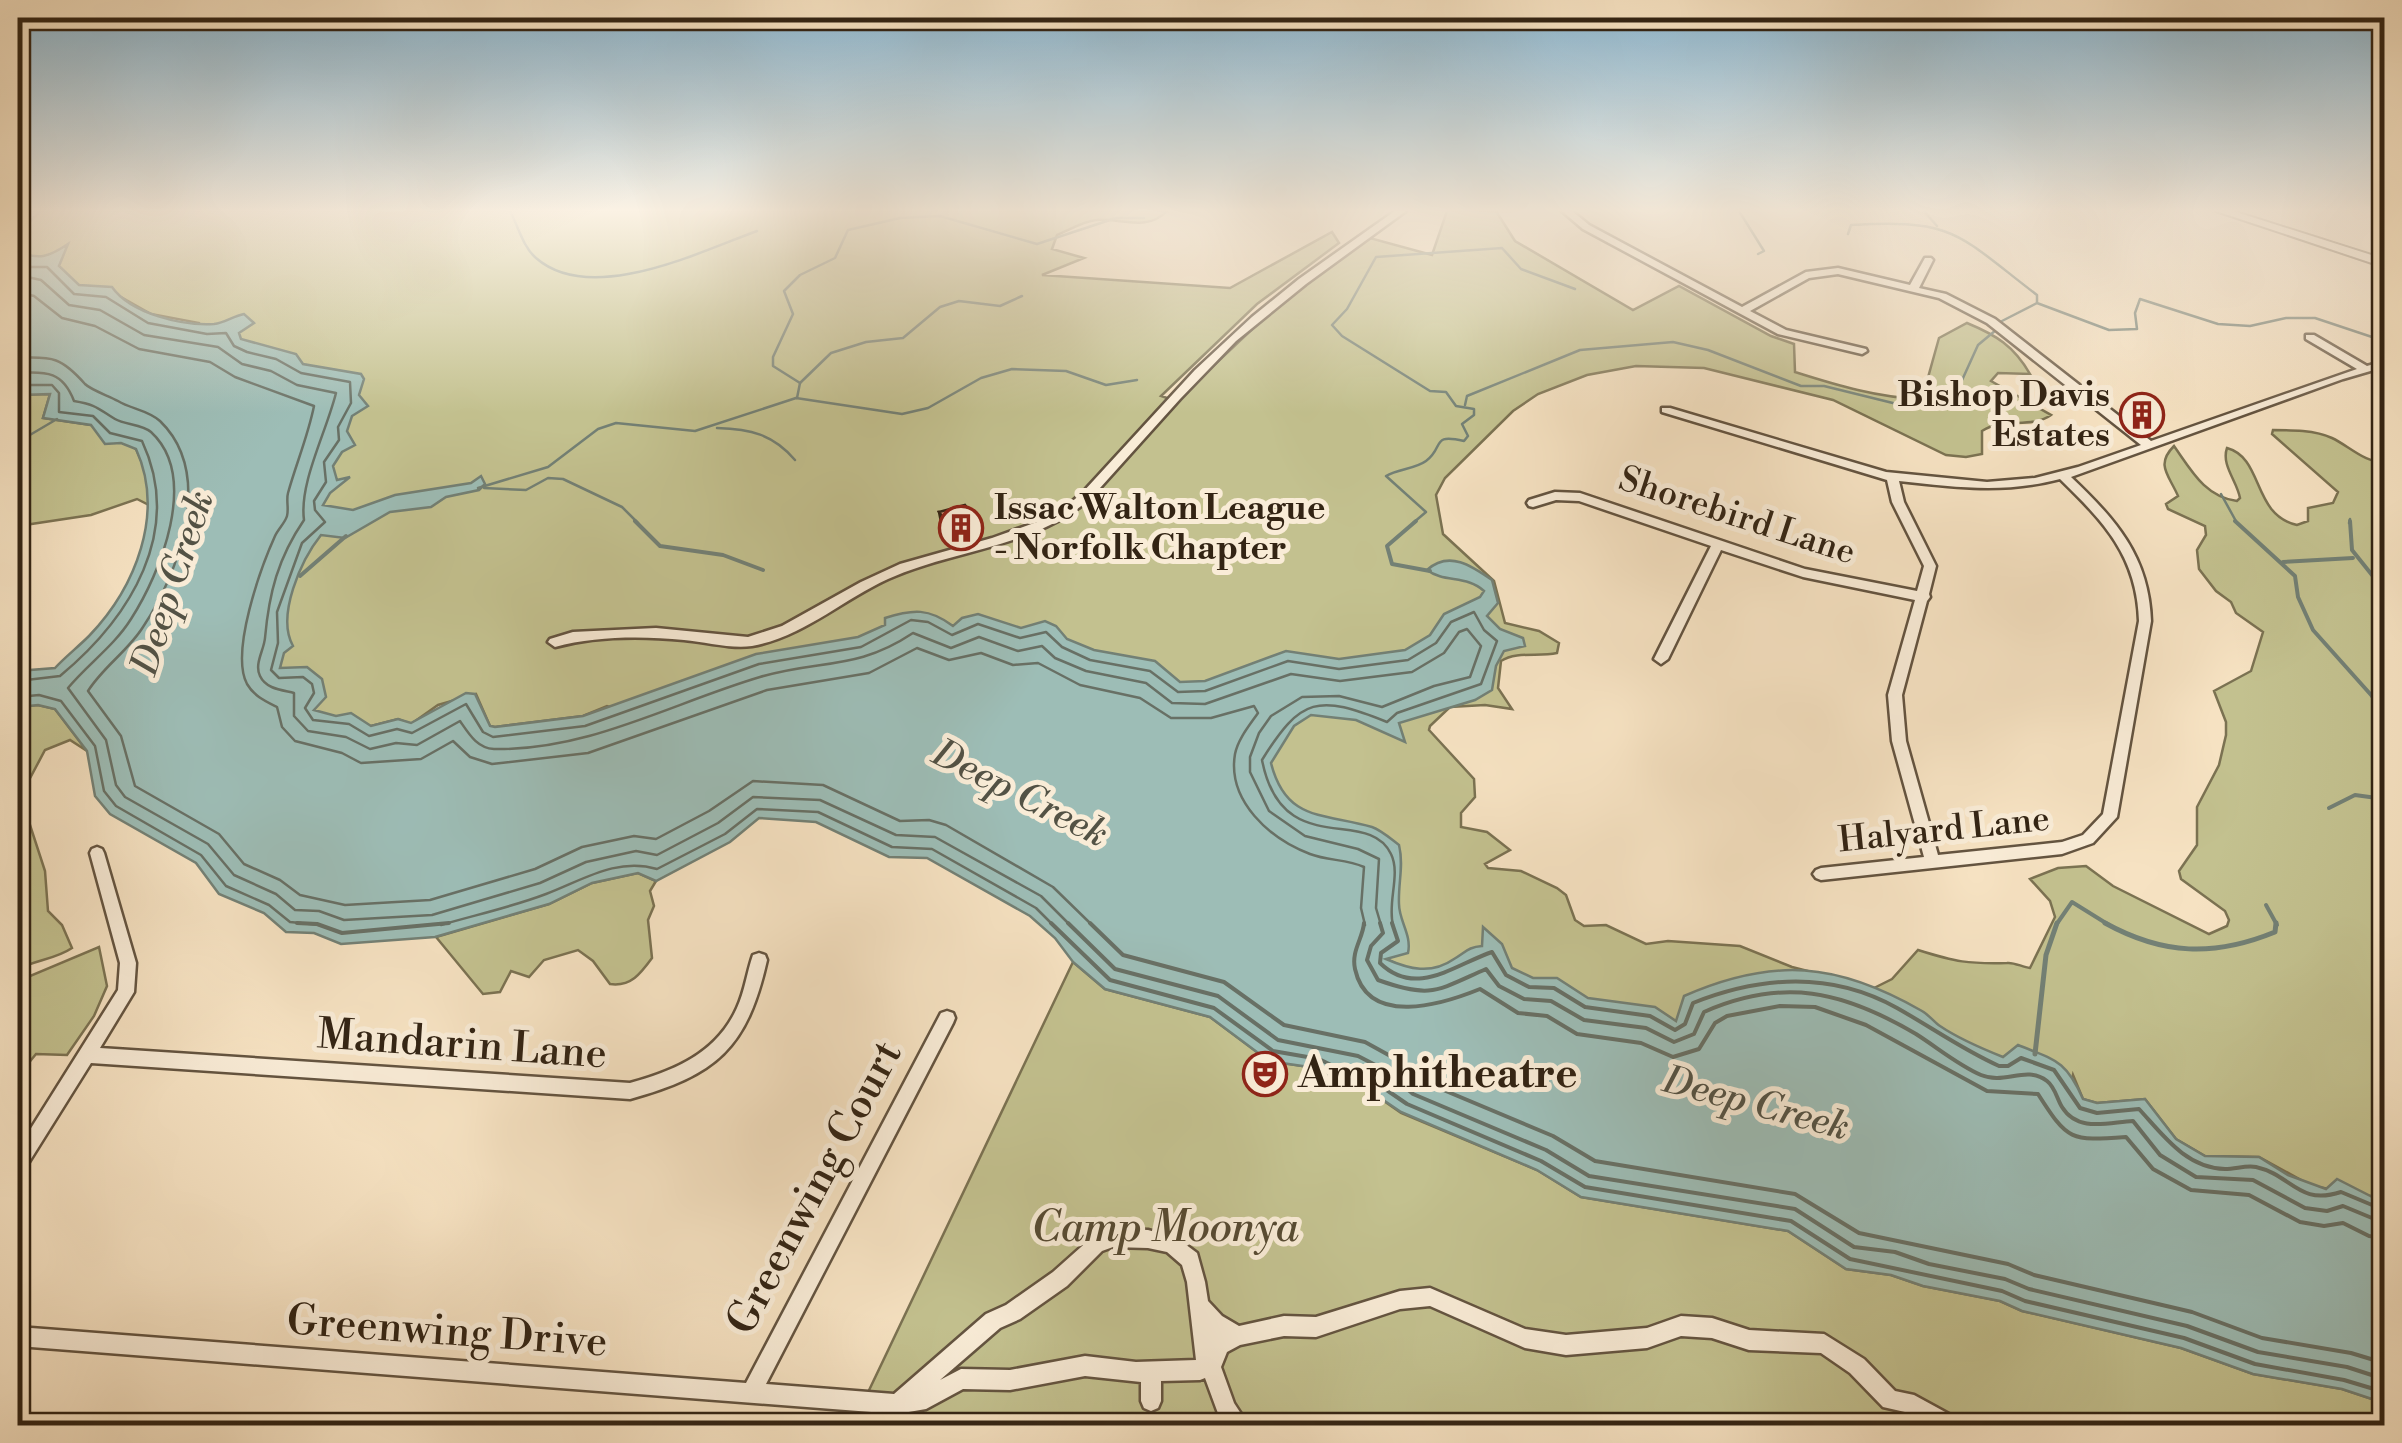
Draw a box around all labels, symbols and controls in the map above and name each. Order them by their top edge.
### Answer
place label: Bishop Davis Estates [1897,374,2110,457]
building icon: Bishop Davis Estates [2119,392,2165,438]
street label: Shorebird Lane [1613,458,1861,574]
water label: Deep Creek [121,485,225,682]
place label: Issac Walton League - Norfolk Chapter [994,487,1326,570]
building icon: Issac Walton League - Norfolk Chapter [938,505,984,551]
water label: Deep Creek [923,729,1116,858]
street label: Halyard Lane [1836,798,2052,862]
street label: Mandarin Lane [315,1008,609,1082]
street label: Greenwing Court [715,1032,916,1344]
place label: Amphitheatre [1297,1048,1577,1101]
theatre icon: Amphitheatre [1242,1051,1288,1097]
water label: Deep Creek [1657,1056,1854,1151]
park label: Camp Moonya [1032,1202,1299,1255]
street label: Greenwing Drive [285,1294,609,1371]

